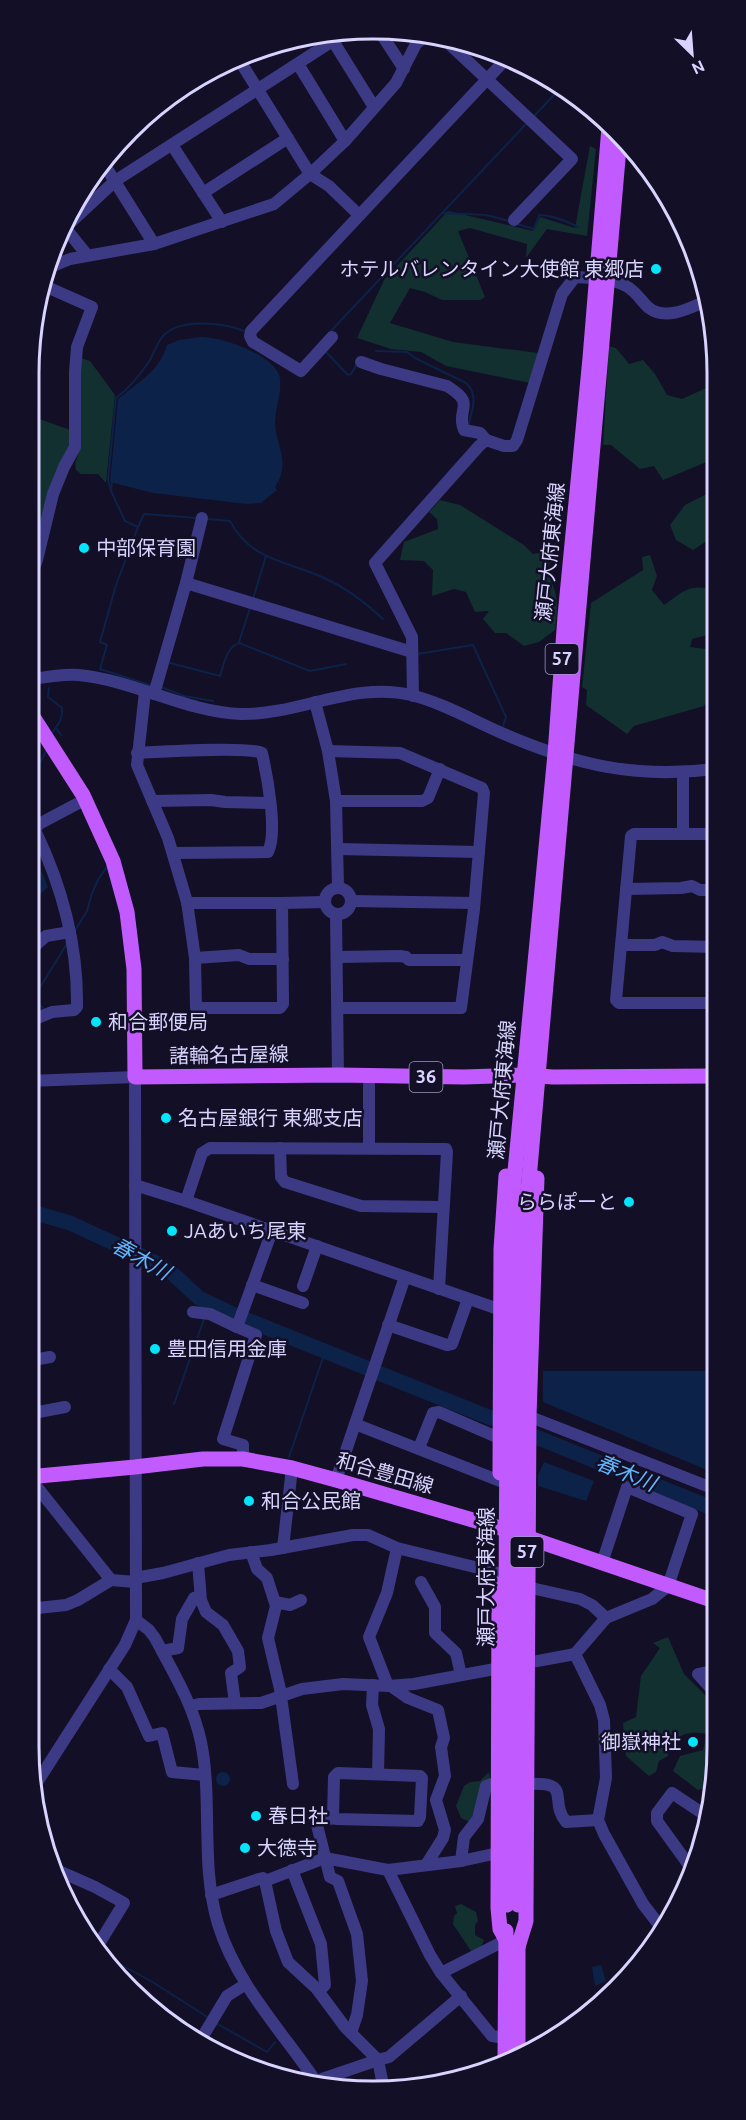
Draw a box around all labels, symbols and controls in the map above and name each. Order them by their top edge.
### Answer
north arrow [662,24,722,84]
text: N [689,57,708,78]
place label: ホテルバレンタイン大使館 東郷店 [339,257,644,280]
marker: ホテルバレンタイン大使館 東郷店 [649,262,663,276]
street label: 瀬戸大府東海線 [531,481,568,623]
place label: 中部保育園 [96,536,196,559]
marker: 中部保育園 [77,541,91,555]
road number: 57 [546,644,578,674]
place label: 和合郵便局 [108,1010,208,1033]
marker: 和合郵便局 [89,1015,103,1029]
street label: 瀬戸大府東海線 [484,1019,519,1161]
street label: 諸輪名古屋線 [169,1042,289,1067]
road number: 36 [410,1062,442,1092]
place label: 名古屋銀行 東郷支店 [178,1106,363,1129]
marker: 名古屋銀行 東郷支店 [159,1111,173,1125]
place label: ららぽーと [517,1190,617,1213]
marker: ららぽーと [622,1195,636,1209]
place label: JAあいち尾東 [184,1219,307,1242]
marker: JAあいち尾東 [165,1224,179,1238]
water label: 春木川 [108,1232,177,1285]
place label: 豊田信用金庫 [167,1337,287,1360]
marker: 豊田信用金庫 [148,1342,162,1356]
street label: 和合豊田線 [334,1448,436,1497]
water label: 春木川 [593,1449,662,1496]
place label: 和合公民館 [261,1489,361,1512]
marker: 和合公民館 [242,1494,256,1508]
street label: 瀬戸大府東海線 [474,1507,497,1647]
road number: 57 [510,1537,544,1567]
place label: 御嶽神社 [601,1730,681,1753]
marker: 御嶽神社 [686,1735,700,1749]
place label: 春日社 [268,1804,328,1827]
marker: 春日社 [249,1809,263,1823]
place label: 大徳寺 [257,1836,317,1859]
marker: 大徳寺 [238,1841,252,1855]

